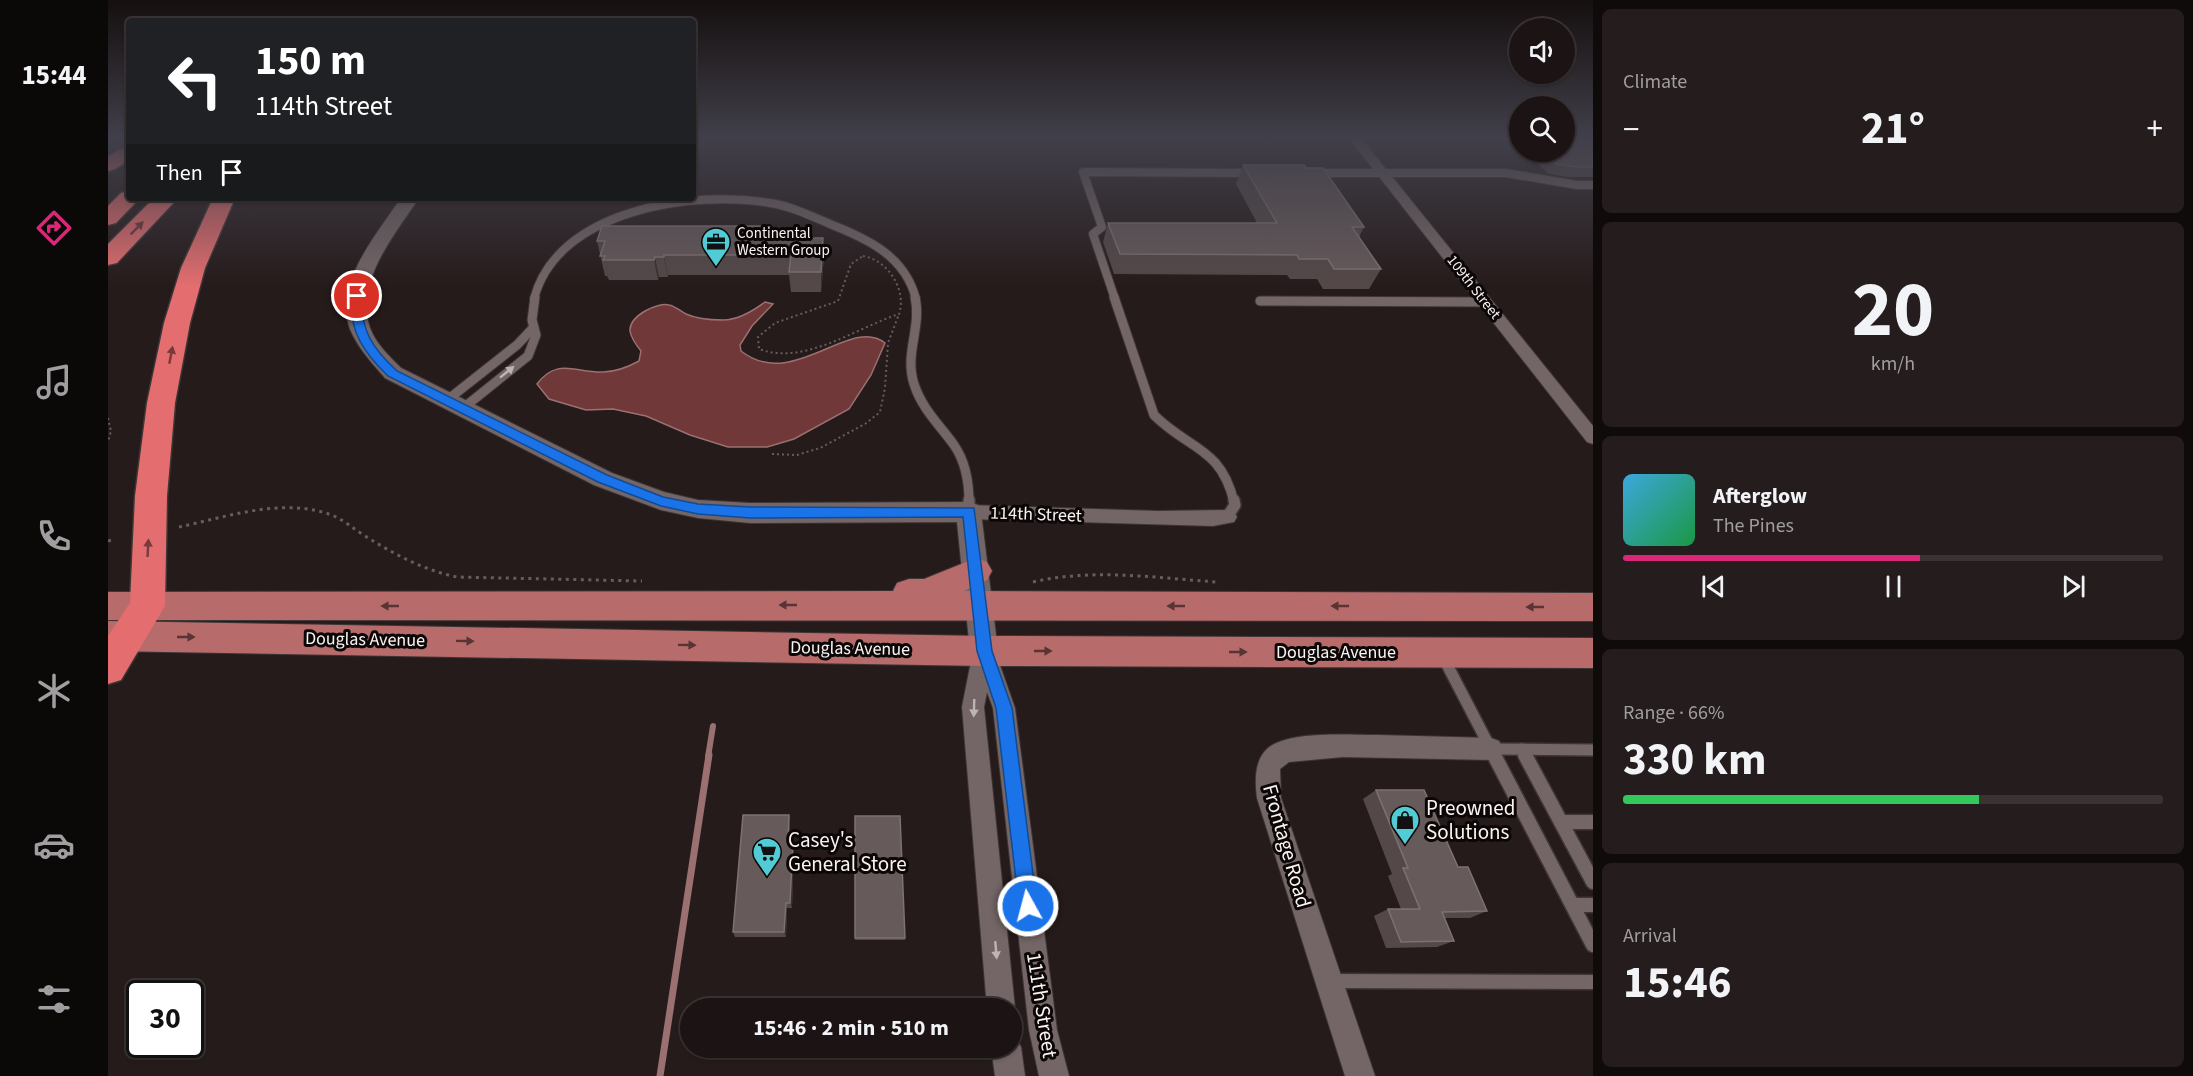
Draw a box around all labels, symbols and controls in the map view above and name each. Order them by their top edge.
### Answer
map controls [1509,18,1575,162]
button: sound [1509,18,1575,84]
text: 150 m [255,31,366,91]
icon: left [156,42,234,120]
text: 15:44 [21,56,87,95]
text: Climate [1623,68,1687,96]
text: 114th Street [255,87,392,126]
button: search [1509,96,1575,162]
text: 21° [1861,97,1925,161]
text: − [1623,106,1639,153]
text: + [2147,106,2163,153]
icon: arrive [215,156,248,189]
text: Then [156,157,203,189]
icon: directions [33,207,75,249]
one-way arrow [130,221,144,235]
place label: Continental Western Group [737,223,830,261]
office icon: Continental Western Group [700,226,732,268]
street label: 109th Street [1442,251,1505,324]
text: 20 [1852,255,1934,366]
pin [331,270,382,321]
icon: arrive [340,279,373,312]
one-way arrow [167,345,176,364]
text: km/h [1871,350,1915,378]
icon: music [33,361,75,403]
one-way arrow [499,367,514,379]
text: Afterglow [1713,480,1807,512]
street label: 114th Street [990,500,1082,529]
text: The Pines [1713,512,1794,540]
icon: phone [33,515,75,557]
one-way arrow [143,538,153,557]
icon: previous [1697,570,1730,603]
icon: pause [1877,570,1910,603]
icon: next [2057,570,2090,603]
one-way arrow [778,600,797,610]
one-way arrow [381,601,400,611]
one-way arrow [1166,601,1185,611]
one-way arrow [1330,601,1349,611]
one-way arrow [1525,602,1544,612]
street label: Douglas Avenue [305,626,425,653]
one-way arrow [176,632,195,642]
street label: Douglas Avenue [790,635,910,662]
one-way arrow [455,636,474,646]
one-way arrow [677,640,696,650]
street label: Douglas Avenue [1276,640,1396,665]
one-way arrow [1033,646,1052,656]
one-way arrow [1228,647,1247,657]
icon: climate [33,670,75,712]
one-way arrow [970,699,979,718]
text: Range · 66% [1623,699,1724,727]
text: 330 km [1623,728,1767,792]
street label: Frontage Road [1255,781,1319,911]
place label: Preowned Solutions [1426,793,1515,847]
shop icon: Preowned Solutions [1389,804,1421,846]
icon: car [33,824,75,866]
place label: Casey's General Store [788,825,907,879]
supermarket icon: Casey's General Store [751,836,783,878]
position arrow [996,874,1060,938]
text: Arrival [1623,922,1677,950]
one-way arrow [991,940,1001,959]
street label: 111th Street [1019,950,1065,1060]
text: 15:46 [1623,951,1732,1015]
icon: filters [33,978,75,1020]
speed limit sign: 30 [126,980,204,1058]
text: 15:46 · 2 min · 510 m [753,1012,949,1044]

